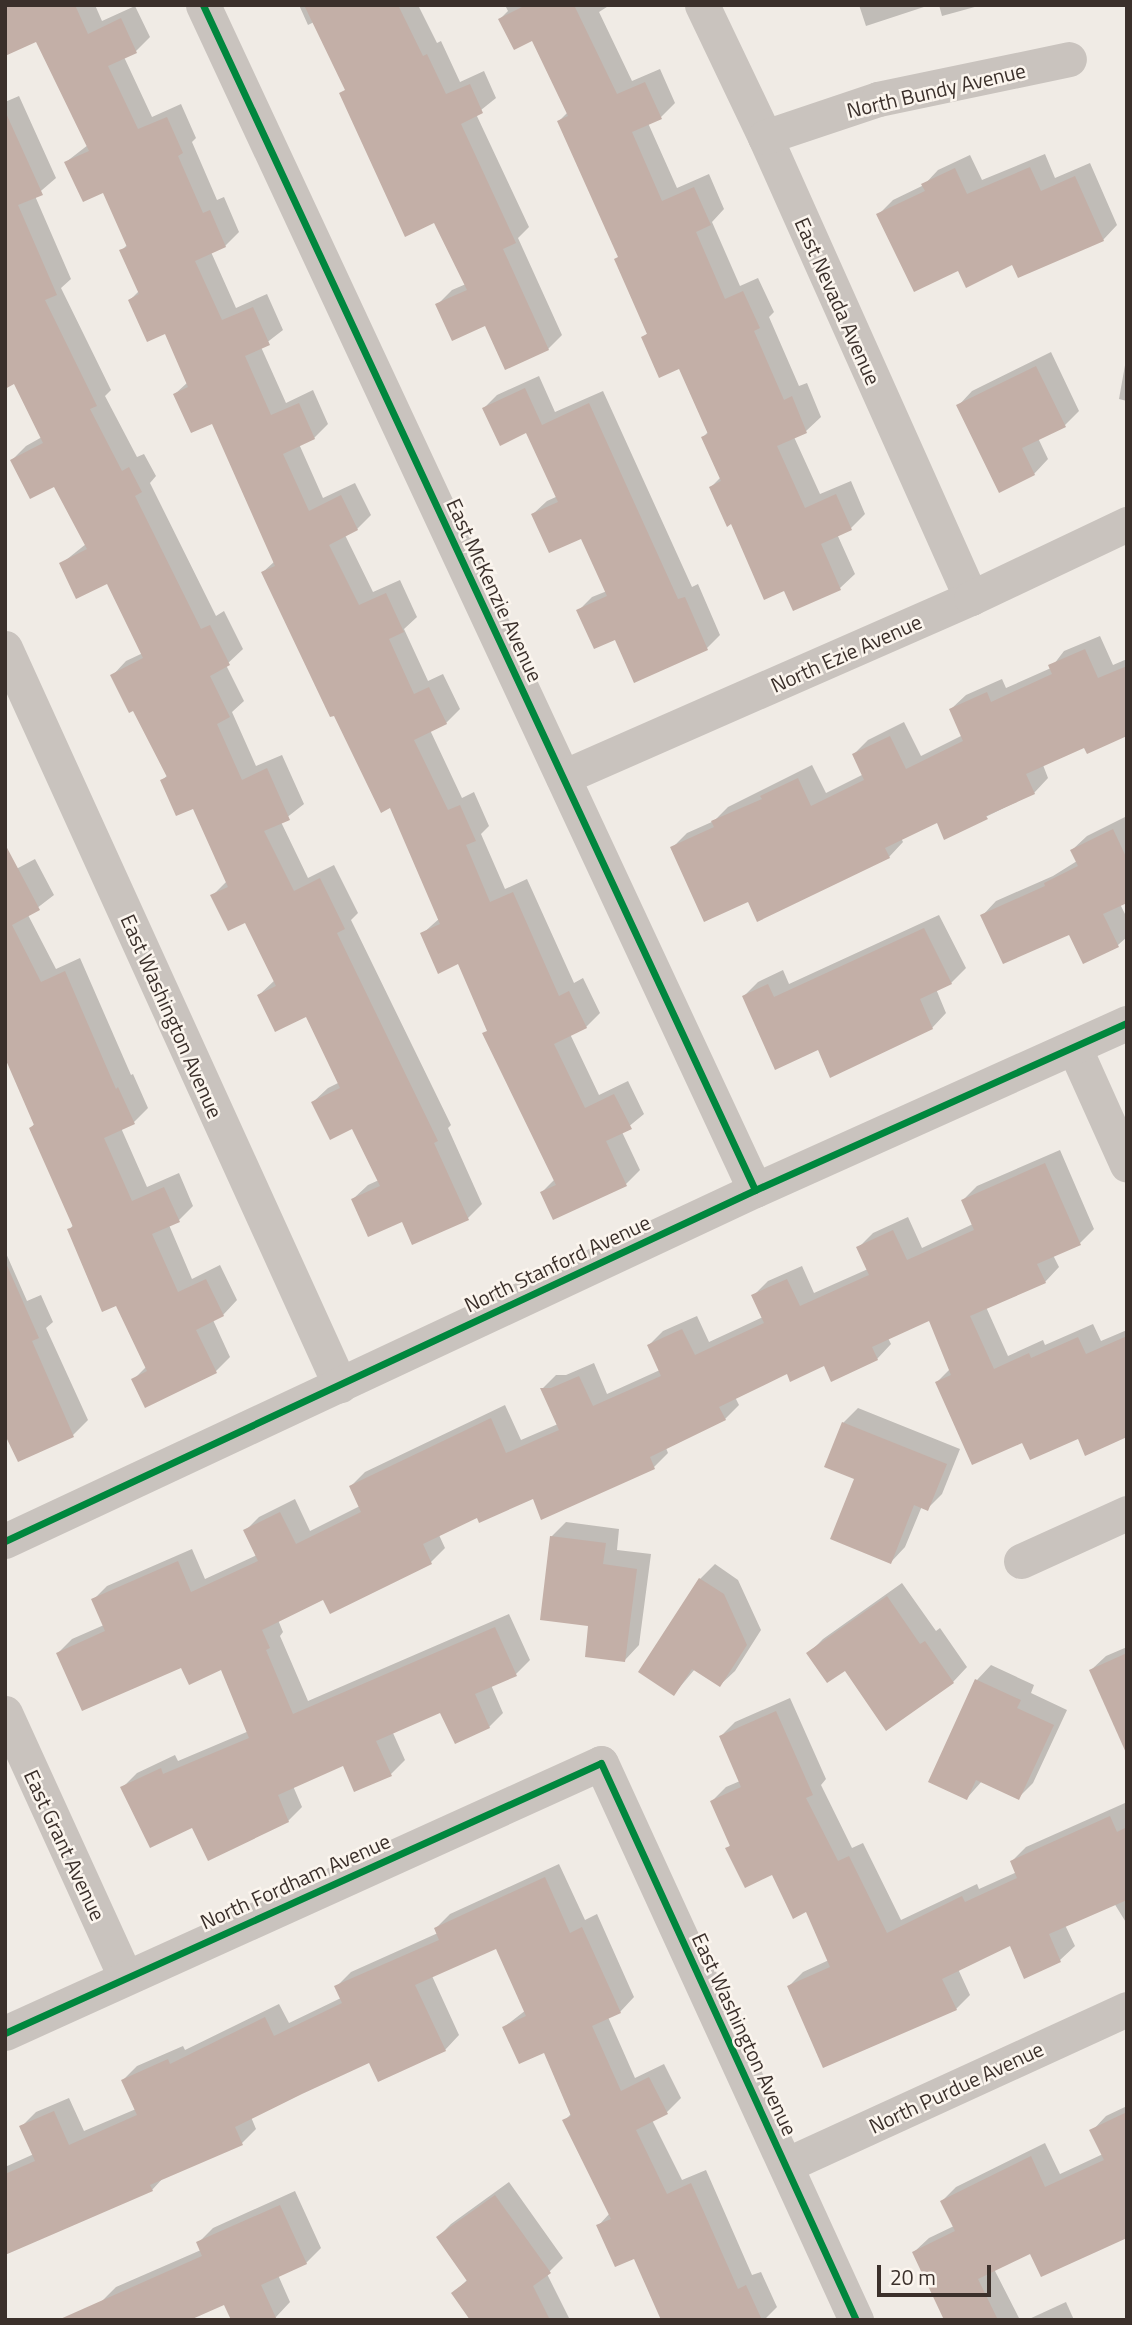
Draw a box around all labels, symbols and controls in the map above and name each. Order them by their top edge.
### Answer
street label: North Bundy Avenue [844,57,1028,123]
street label: East Nevada Avenue [790,213,886,389]
street label: East McKenzie Avenue [441,494,549,686]
street label: North Ezie Avenue [767,608,925,698]
street label: East Washington Avenue [116,910,228,1122]
street label: North Stanford Avenue [460,1209,654,1317]
street label: East Grant Avenue [19,1766,111,1924]
street label: North Fordham Avenue [196,1828,394,1934]
street label: East Washington Avenue [687,1929,803,2139]
street label: North Purdue Avenue [865,2036,1047,2138]
scale bar [880,2252,994,2296]
text: 20 m [890,2261,936,2293]

